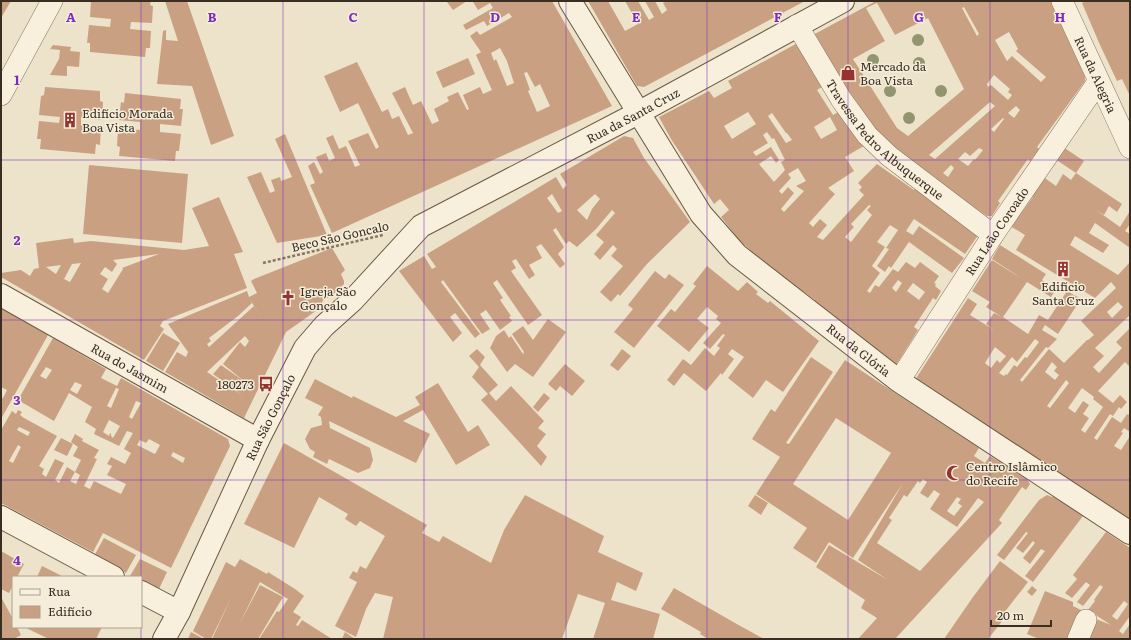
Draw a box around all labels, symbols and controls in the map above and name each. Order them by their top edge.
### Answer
text: A [66,7,76,26]
text: B [208,7,217,26]
text: C [348,7,358,26]
text: D [490,7,500,26]
text: E [632,7,641,26]
text: F [774,7,782,26]
text: G [914,7,924,26]
text: H [1055,7,1066,26]
street label: Rua da Alegria [1070,33,1122,116]
place label: Mercado da Boa Vista [860,57,927,89]
shop icon: Mercado da Boa Vista [839,64,857,82]
text: 1 [14,70,20,89]
street label: Travessa Pedro Albuquerque [822,76,948,204]
street label: Rua da Santa Cruz [583,83,683,147]
place label: Edifício Morada Boa Vista [82,104,174,136]
building icon: Edifício Morada Boa Vista [61,111,79,129]
street label: Rua Leão Coroado [960,183,1033,279]
street label: Beco São Goncalo [289,216,391,256]
text: 2 [14,230,21,249]
building icon: Edifício Santa Cruz [1054,260,1072,278]
place label: Edifício Santa Cruz [1032,277,1094,309]
place label: Igreja São Gonçalo [300,282,356,314]
church icon: Igreja São Gonçalo [279,289,297,307]
street label: Rua da Glória [823,319,895,381]
street label: Rua do Jasmim [88,339,172,397]
street label: Rua São Gonçalo [241,371,299,463]
place label: 180273 [217,375,254,393]
bus stop icon: 180273 [257,375,275,393]
text: 3 [13,390,21,409]
place label: Centro Islâmico do Recife [966,457,1057,489]
mosque icon: Centro Islâmico do Recife [945,464,963,482]
text: 4 [13,550,21,569]
legend [12,576,142,628]
text: Rua [48,582,71,600]
text: Edifício [48,602,92,620]
scale bar [991,602,1051,628]
text: 20 m [997,606,1024,624]

